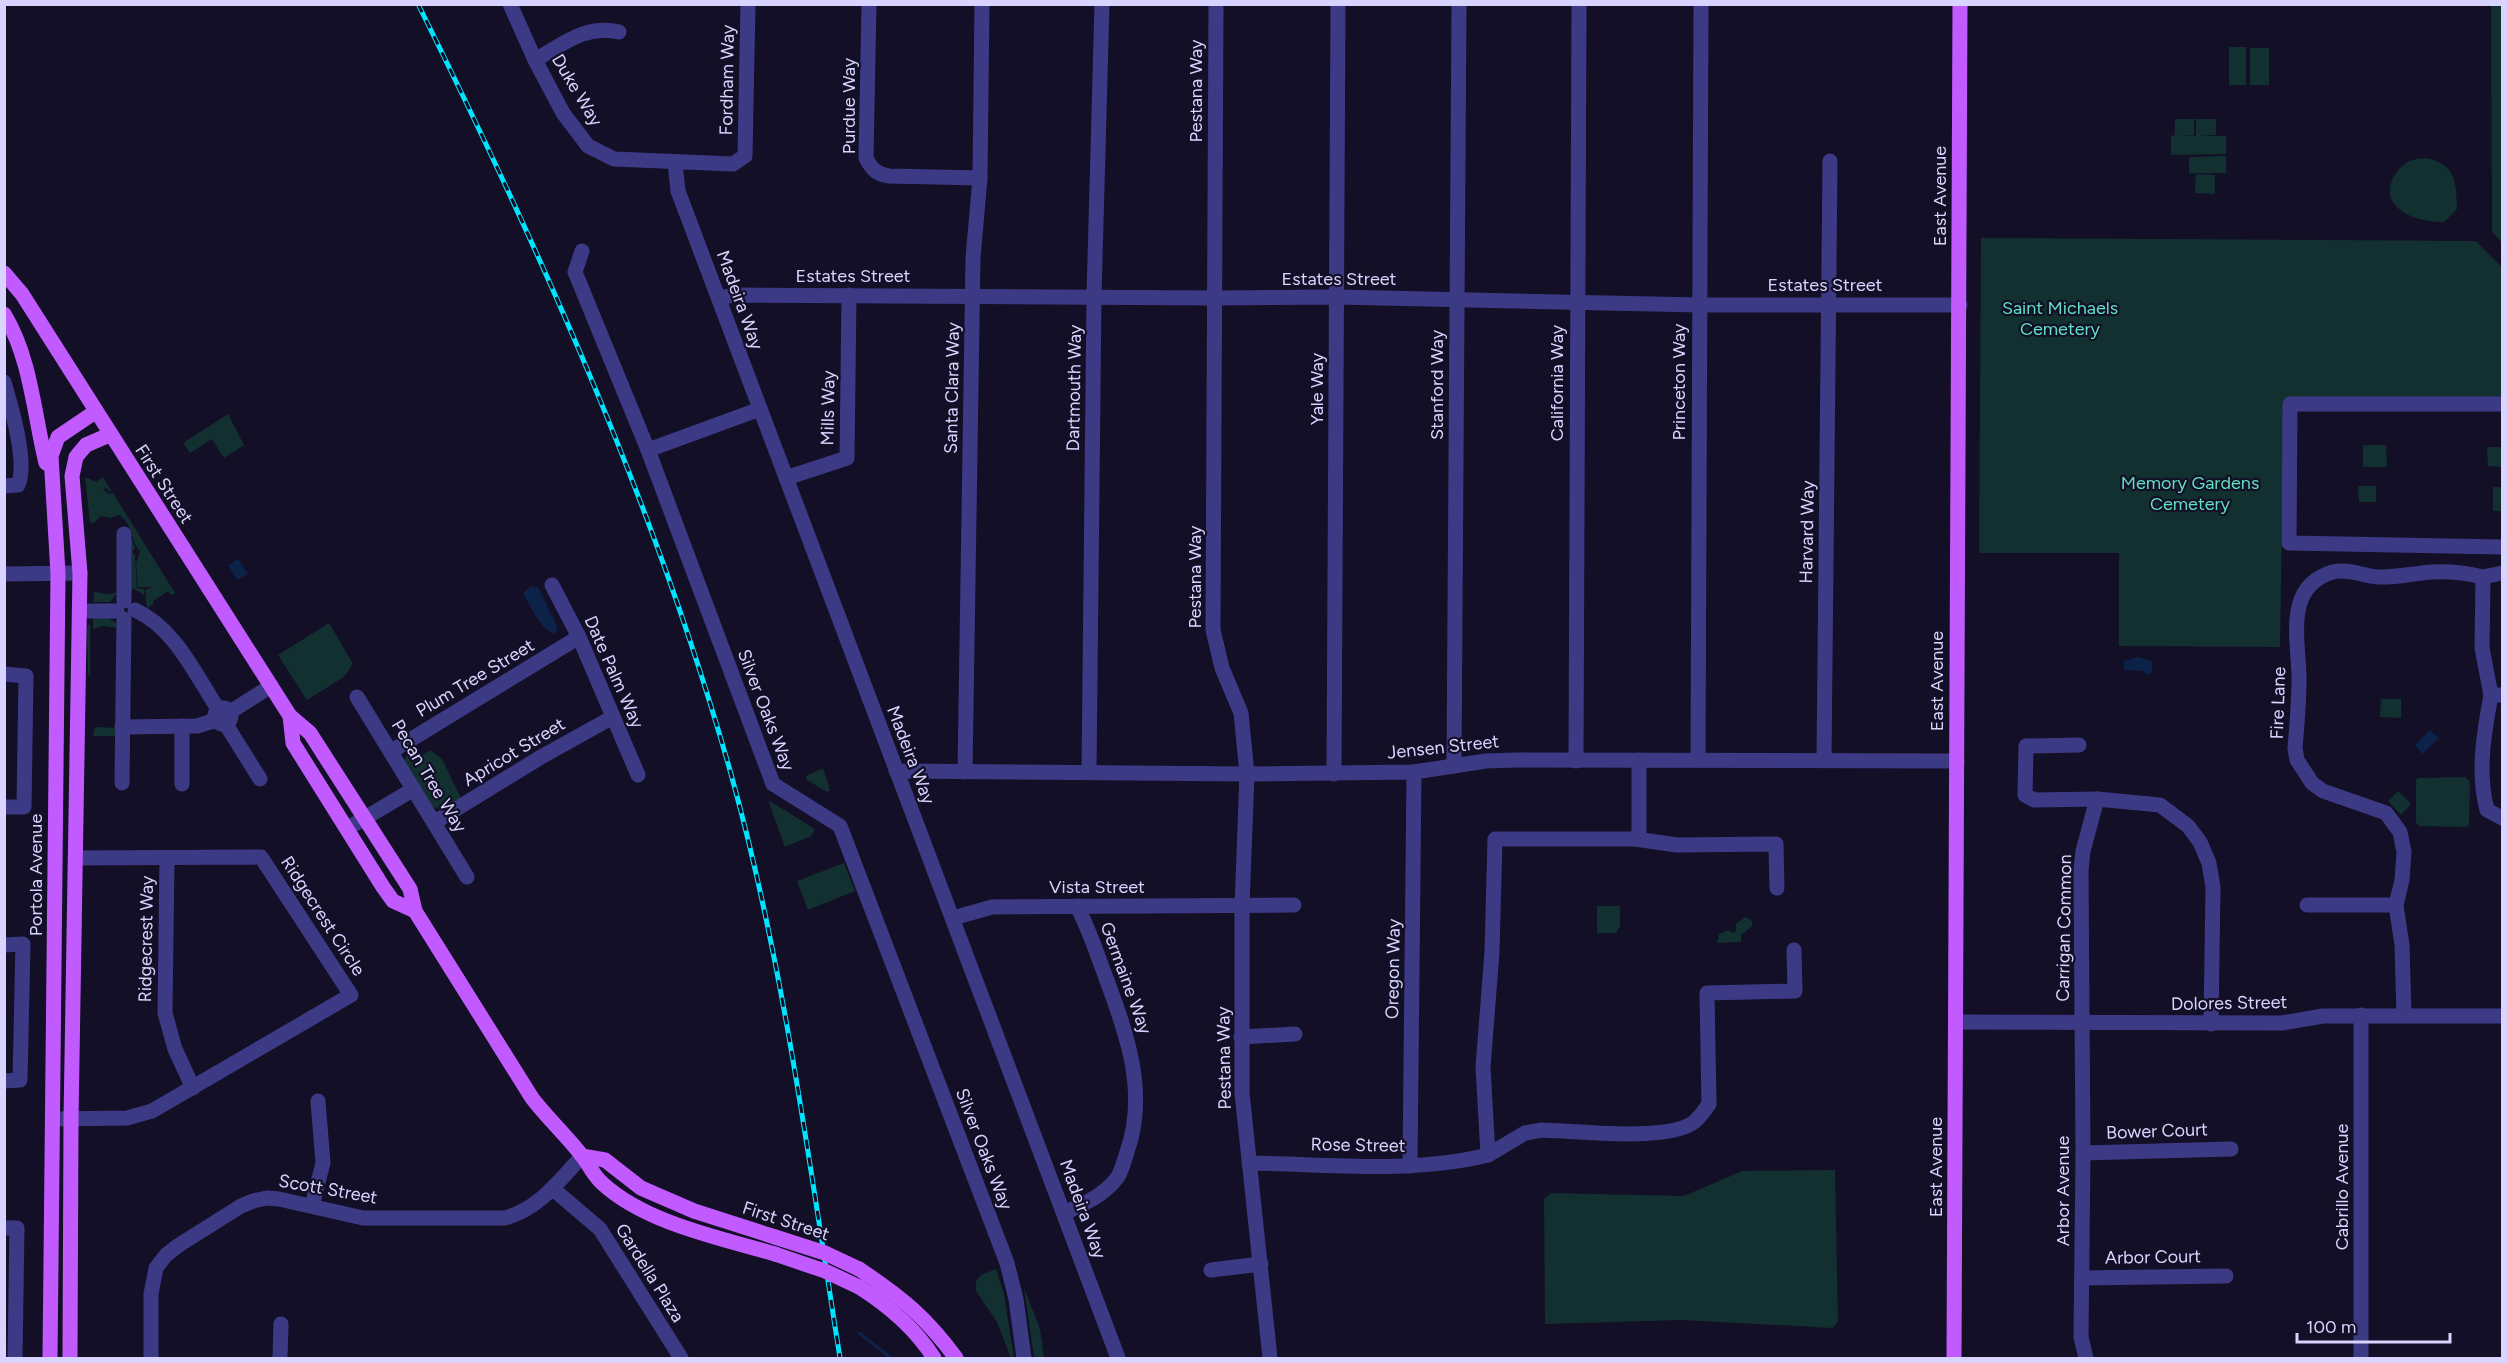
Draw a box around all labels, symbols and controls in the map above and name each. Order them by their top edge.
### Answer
street label: Fordham Way [715,24,739,136]
street label: Pestana Way [1185,39,1207,143]
street label: Duke Way [547,50,607,131]
street label: Purdue Way [838,57,860,154]
street label: East Avenue [1929,146,1951,246]
street label: Madeira Way [712,247,768,353]
street label: Estates Street [796,265,911,287]
street label: Estates Street [1282,268,1397,290]
street label: Estates Street [1768,274,1883,296]
park label: Saint Michaels Cemetery [2002,297,2118,340]
street label: Santa Clara Way [940,322,964,454]
street label: Princeton Way [1668,323,1690,440]
street label: Dartmouth Way [1062,324,1086,451]
street label: California Way [1546,324,1568,441]
street label: Stanford Way [1426,329,1448,440]
street label: Yale Way [1306,352,1328,425]
street label: Mills Way [816,370,840,446]
street label: First Street [130,440,198,528]
park label: Memory Gardens Cemetery [2121,472,2259,515]
street label: Harvard Way [1795,480,1819,584]
street label: Pestana Way [1184,525,1206,629]
street label: Date Palm Way [579,612,649,732]
street label: East Avenue [1926,631,1948,731]
street label: Plum Tree Street [412,634,538,722]
street label: Silver Oaks Way [733,646,799,774]
street label: Fire Lane [2266,666,2290,740]
street label: Madeira Way [882,703,940,808]
street label: Apricot Street [459,713,569,791]
street label: Pecan Tree Way [387,716,472,837]
street label: Jensen Street [1386,730,1500,764]
street label: Portola Avenue [25,814,47,936]
street label: Ridgecrest Circle [276,852,370,980]
street label: Carrigan Common [2052,854,2076,1002]
street label: Ridgecrest Way [134,875,158,1003]
street label: Vista Street [1049,876,1145,898]
street label: Oregon Way [1381,918,1405,1019]
street label: Germaine Way [1096,919,1157,1038]
street label: Dolores Street [2171,991,2288,1015]
street label: Pestana Way [1212,1006,1236,1110]
street label: Silver Oaks Way [951,1085,1017,1213]
street label: East Avenue [1925,1117,1947,1217]
street label: Bower Court [2106,1118,2208,1144]
street label: Cabrillo Avenue [2331,1124,2353,1250]
street label: Rose Street [1310,1133,1406,1157]
street label: Arbor Avenue [2052,1136,2074,1246]
street label: Madeira Way [1055,1156,1111,1262]
street label: Scott Street [277,1170,379,1209]
street label: First Street [740,1197,832,1245]
street label: Gardella Plaza [611,1219,689,1327]
street label: Arbor Court [2105,1245,2201,1269]
scale bar [2297,1306,2450,1344]
text: 100 m [2306,1316,2356,1338]

